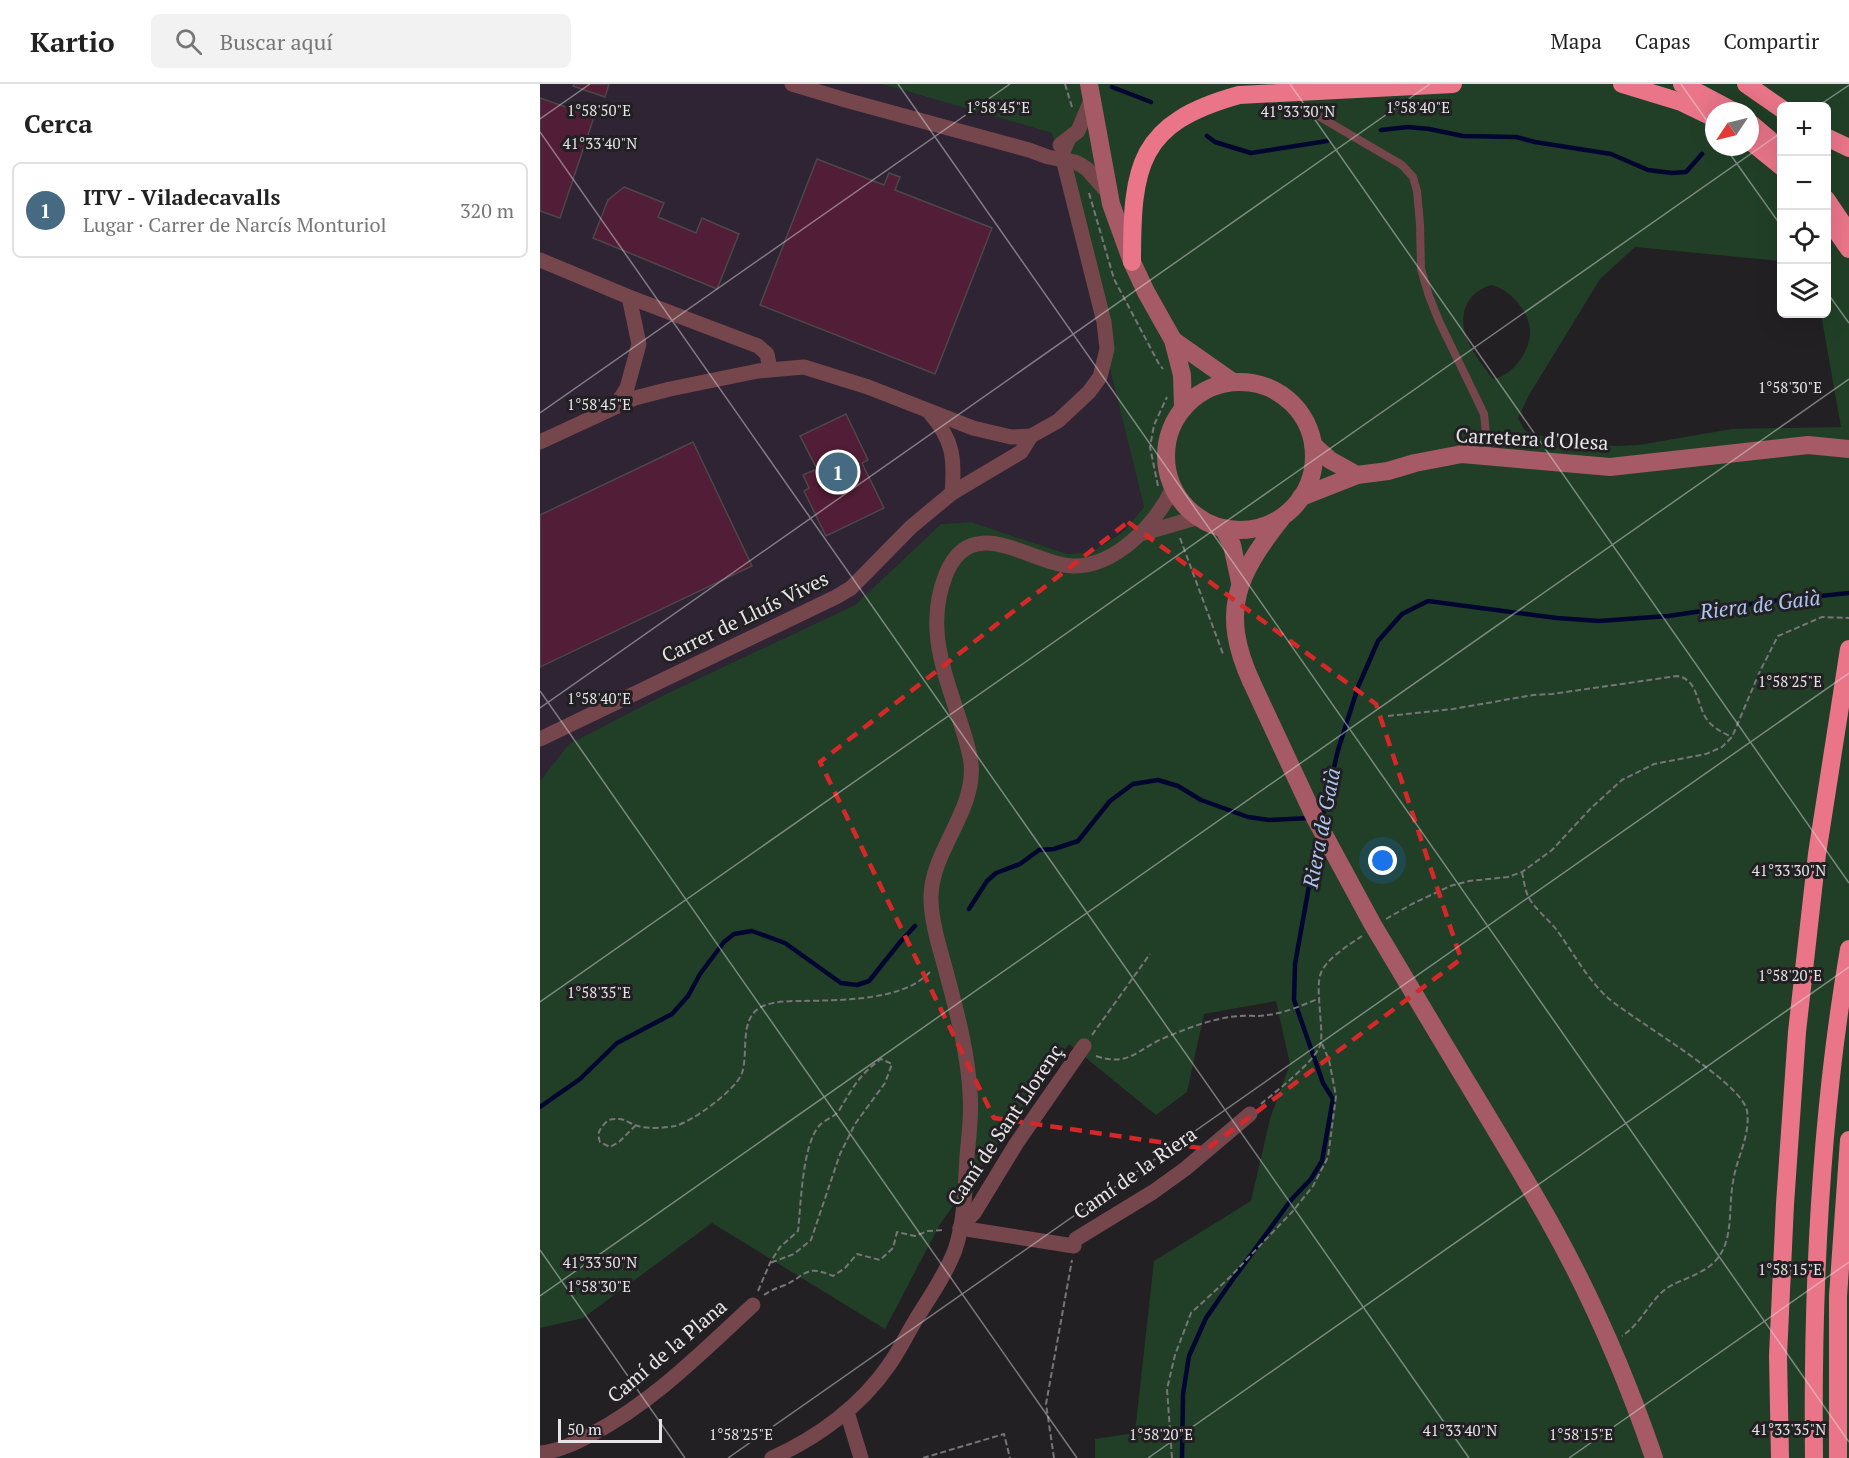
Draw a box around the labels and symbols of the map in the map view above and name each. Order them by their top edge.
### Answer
text: 1°58'45"E [966,97,1030,117]
text: 1°58'40"E [1386,97,1450,117]
text: 1°58'50"E [567,100,631,120]
text: 41°33'30"N [1261,101,1335,121]
north arrow [1705,102,1759,156]
text: 41°33'40"N [563,133,637,153]
text: 1°58'30"E [1758,377,1822,397]
text: 1°58'45"E [567,394,631,414]
street label: Carretera d'Olesa [1455,421,1609,456]
pin: 1 [818,450,858,494]
street label: Carrer de Lluís Vives [657,564,833,669]
water label: Riera de Gaià [1697,583,1822,625]
text: 1°58'25"E [1758,671,1822,691]
text: 1°58'40"E [567,688,631,708]
water label: Riera de Gaià [1296,766,1346,891]
your location [1368,846,1397,875]
text: 41°33'30"N [1752,860,1826,880]
text: 1°58'20"E [1758,965,1822,985]
text: 1°58'35"E [567,982,631,1002]
street label: Camí de Sant Llorenç [941,1039,1069,1211]
street label: Camí de la Riera [1068,1120,1202,1225]
text: 41°33'50"N [563,1252,637,1272]
text: 1°58'15"E [1758,1259,1822,1279]
text: 1°58'30"E [567,1276,631,1296]
street label: Camí de la Plana [601,1293,732,1409]
scale bar [558,1416,662,1444]
text: 41°33'35"N [1752,1419,1826,1439]
text: 41°33'40"N [1423,1420,1497,1440]
text: 1°58'25"E [709,1424,773,1444]
text: 1°58'20"E [1129,1424,1193,1444]
text: 1°58'15"E [1549,1424,1613,1444]

